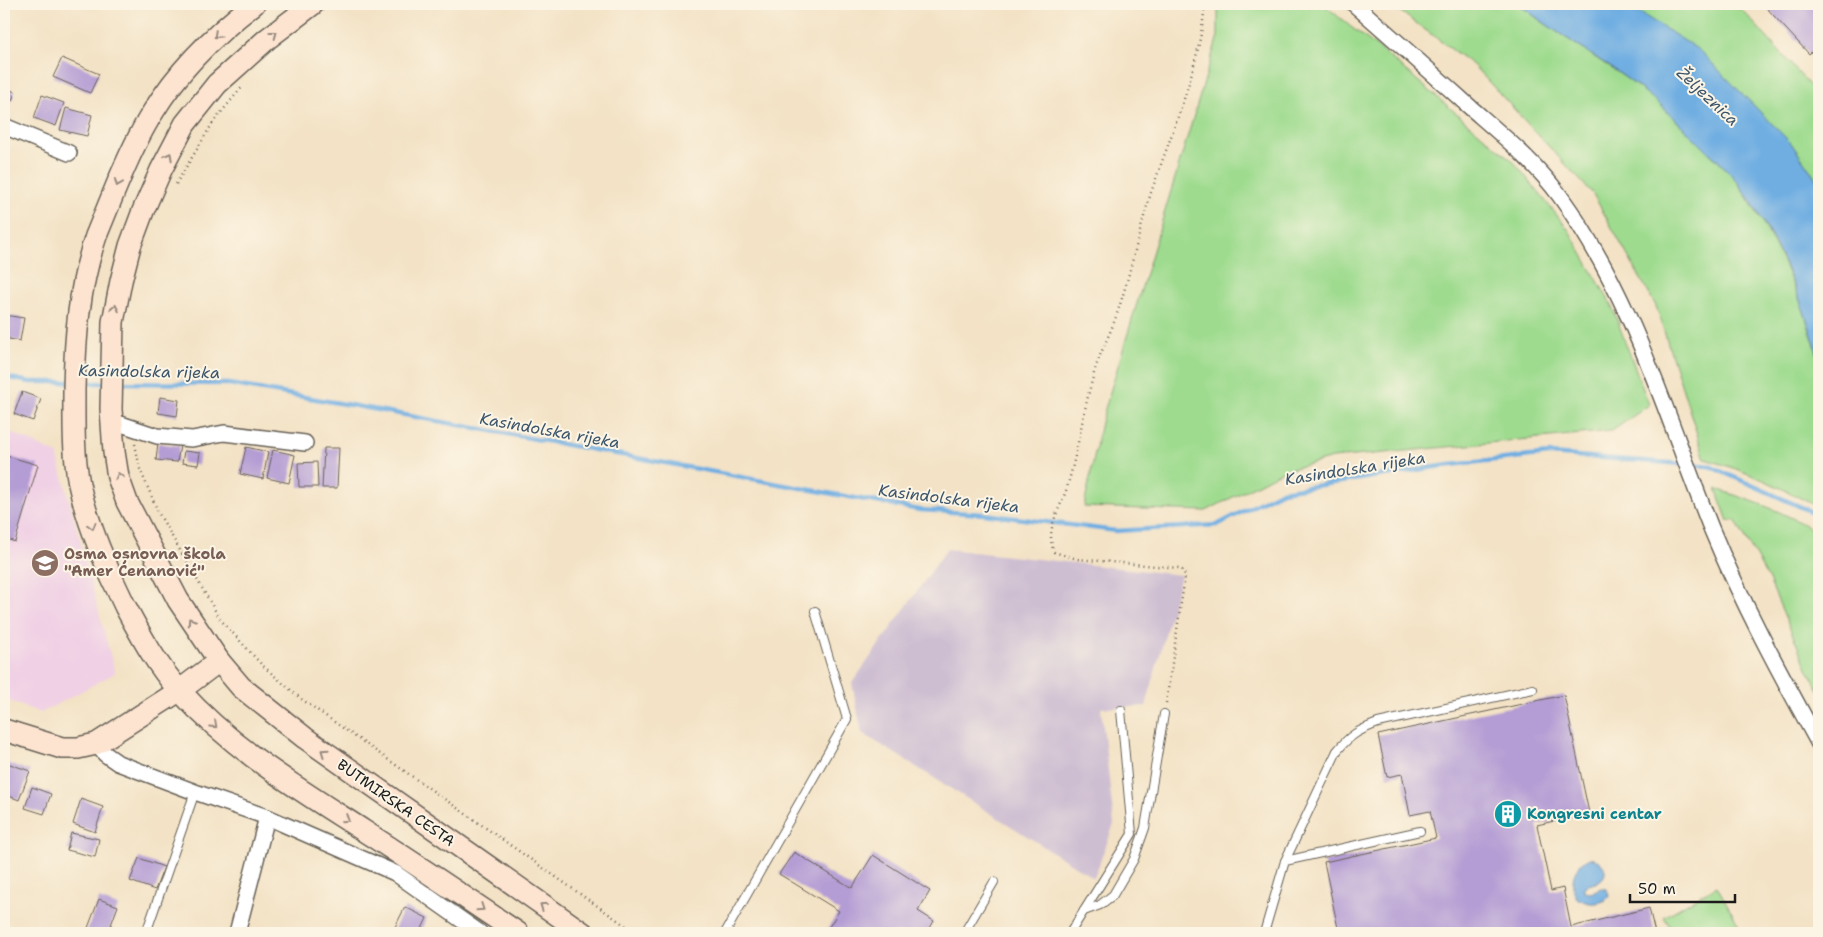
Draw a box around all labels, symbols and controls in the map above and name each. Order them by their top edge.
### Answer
one-way arrow [213,29,222,38]
one-way arrow [268,31,278,40]
water label: Željeznica [1672,62,1743,131]
one-way arrow [162,152,172,161]
one-way arrow [114,178,124,187]
one-way arrow [110,304,120,313]
water label: Kasindolska rijeka [78,360,220,383]
water label: Kasindolska rijeka [478,408,622,453]
water label: Kasindolska rijeka [1283,447,1427,490]
one-way arrow [114,472,125,481]
water label: Kasindolska rijeka [877,479,1021,518]
one-way arrow [86,521,96,530]
place label: Osma osnovna škola "Amer Ćenanović" [64,544,227,581]
school or university icon: Osma osnovna škola "Amer Ćenanović" [30,548,60,578]
one-way arrow [188,617,197,627]
one-way arrow [208,719,217,728]
one-way arrow [320,749,330,758]
street label: BUTMIRSKA CESTA [333,755,459,851]
building icon: Kongresni centar [1493,799,1523,829]
place label: Kongresni centar [1527,804,1662,824]
one-way arrow [340,813,349,822]
scale bar [1630,872,1736,904]
text: 50 m [1638,879,1676,899]
one-way arrow [476,902,485,911]
one-way arrow [539,903,548,912]

